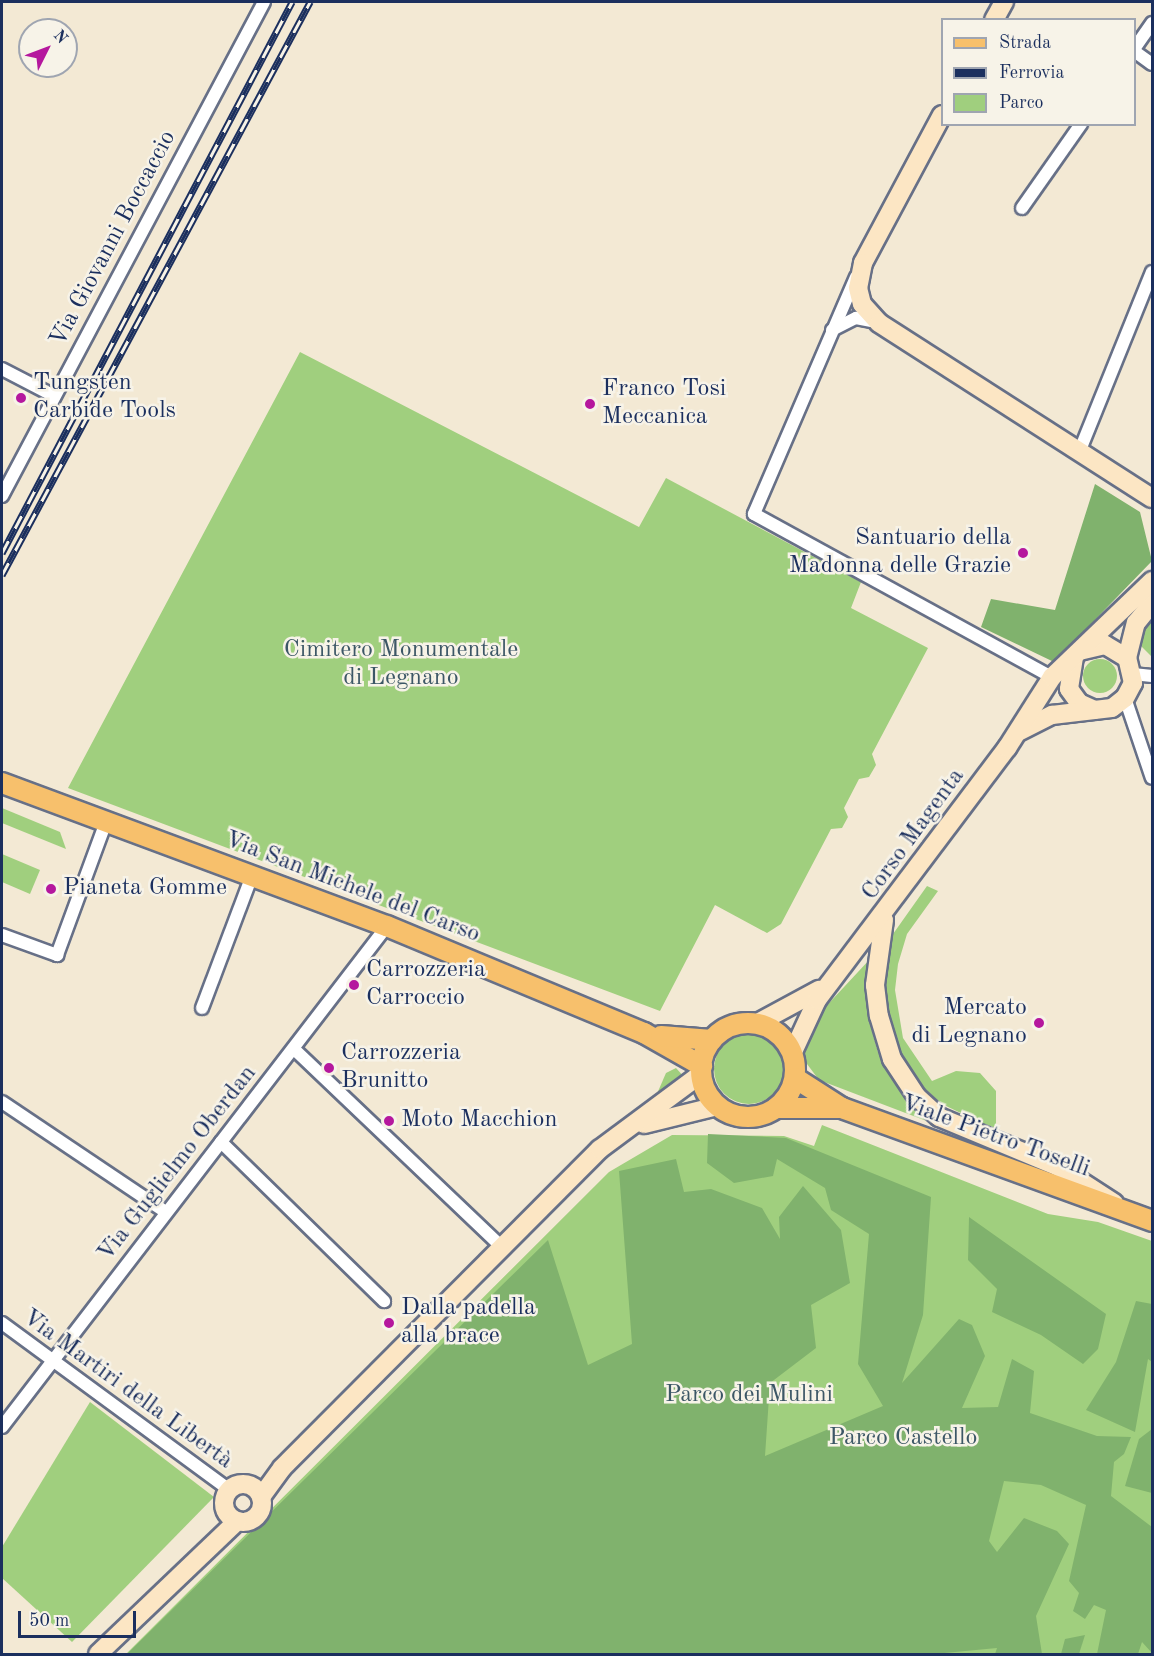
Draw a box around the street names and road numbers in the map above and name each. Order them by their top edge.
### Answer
street label: Via Giovanni Boccaccio [45,126,183,352]
street label: Corso Magenta [856,763,972,907]
street label: Via San Michele del Carso [220,826,484,950]
street label: Via Guglielmo Oberdan [92,1060,264,1268]
street label: Viale Pietro Toselli [897,1089,1093,1185]
street label: Via Martiri della Libertà [16,1304,238,1476]

